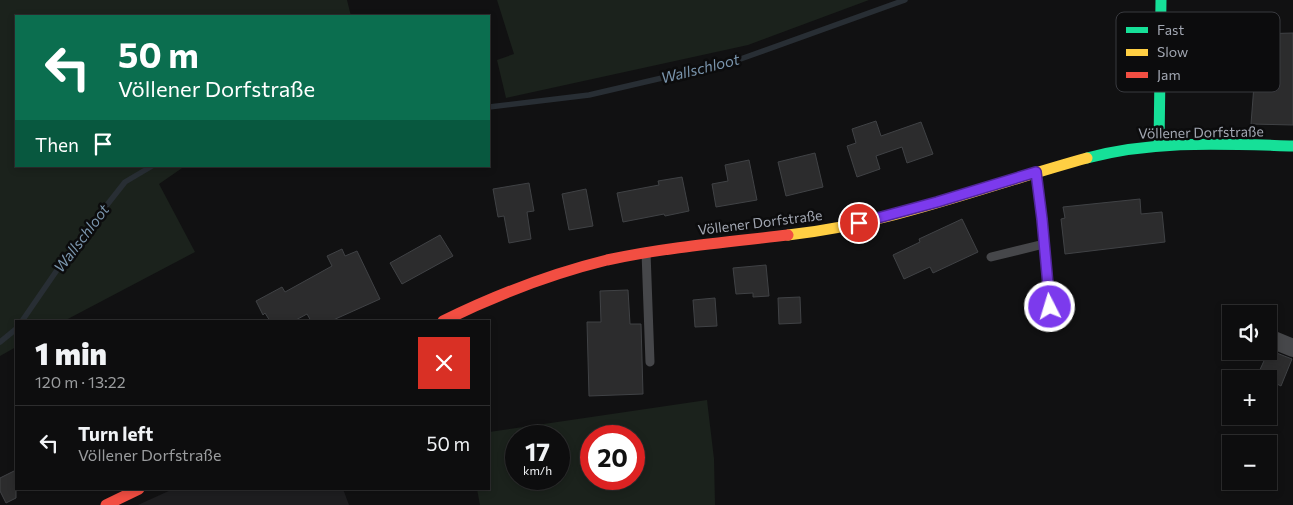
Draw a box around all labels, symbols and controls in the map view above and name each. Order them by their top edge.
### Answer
legend [1116,12,1280,92]
text: Fast [1157,21,1184,38]
text: 50 m [118,32,199,75]
icon: left [35,35,100,100]
text: Slow [1157,43,1188,60]
water label: Wallschloot [659,49,742,86]
text: Jam [1157,66,1181,83]
text: Völlener Dorfstraße [118,75,315,102]
street label: Völlener Dorfstraße [1138,122,1264,142]
icon: arrive [89,130,117,158]
text: Then [35,133,79,156]
water label: Wallschloot [50,200,113,276]
pin [838,202,880,244]
street label: Völlener Dorfstraße [697,206,823,238]
icon: arrive [845,209,873,237]
position arrow [1023,280,1075,332]
map controls [1222,305,1277,490]
button: sound [1222,305,1277,360]
text: 1 min [35,334,107,371]
button: close [418,337,470,389]
button: + [1222,370,1277,425]
text: 120 m · 13:22 [35,372,126,391]
text: Turn left [78,422,153,445]
speed limit sign: 20 [580,425,645,490]
icon: left [35,429,63,457]
text: 50 m [426,432,470,455]
button: − [1222,435,1277,490]
text: 17 [525,436,550,466]
text: Völlener Dorfstraße [78,445,221,464]
text: km/h [523,463,552,477]

